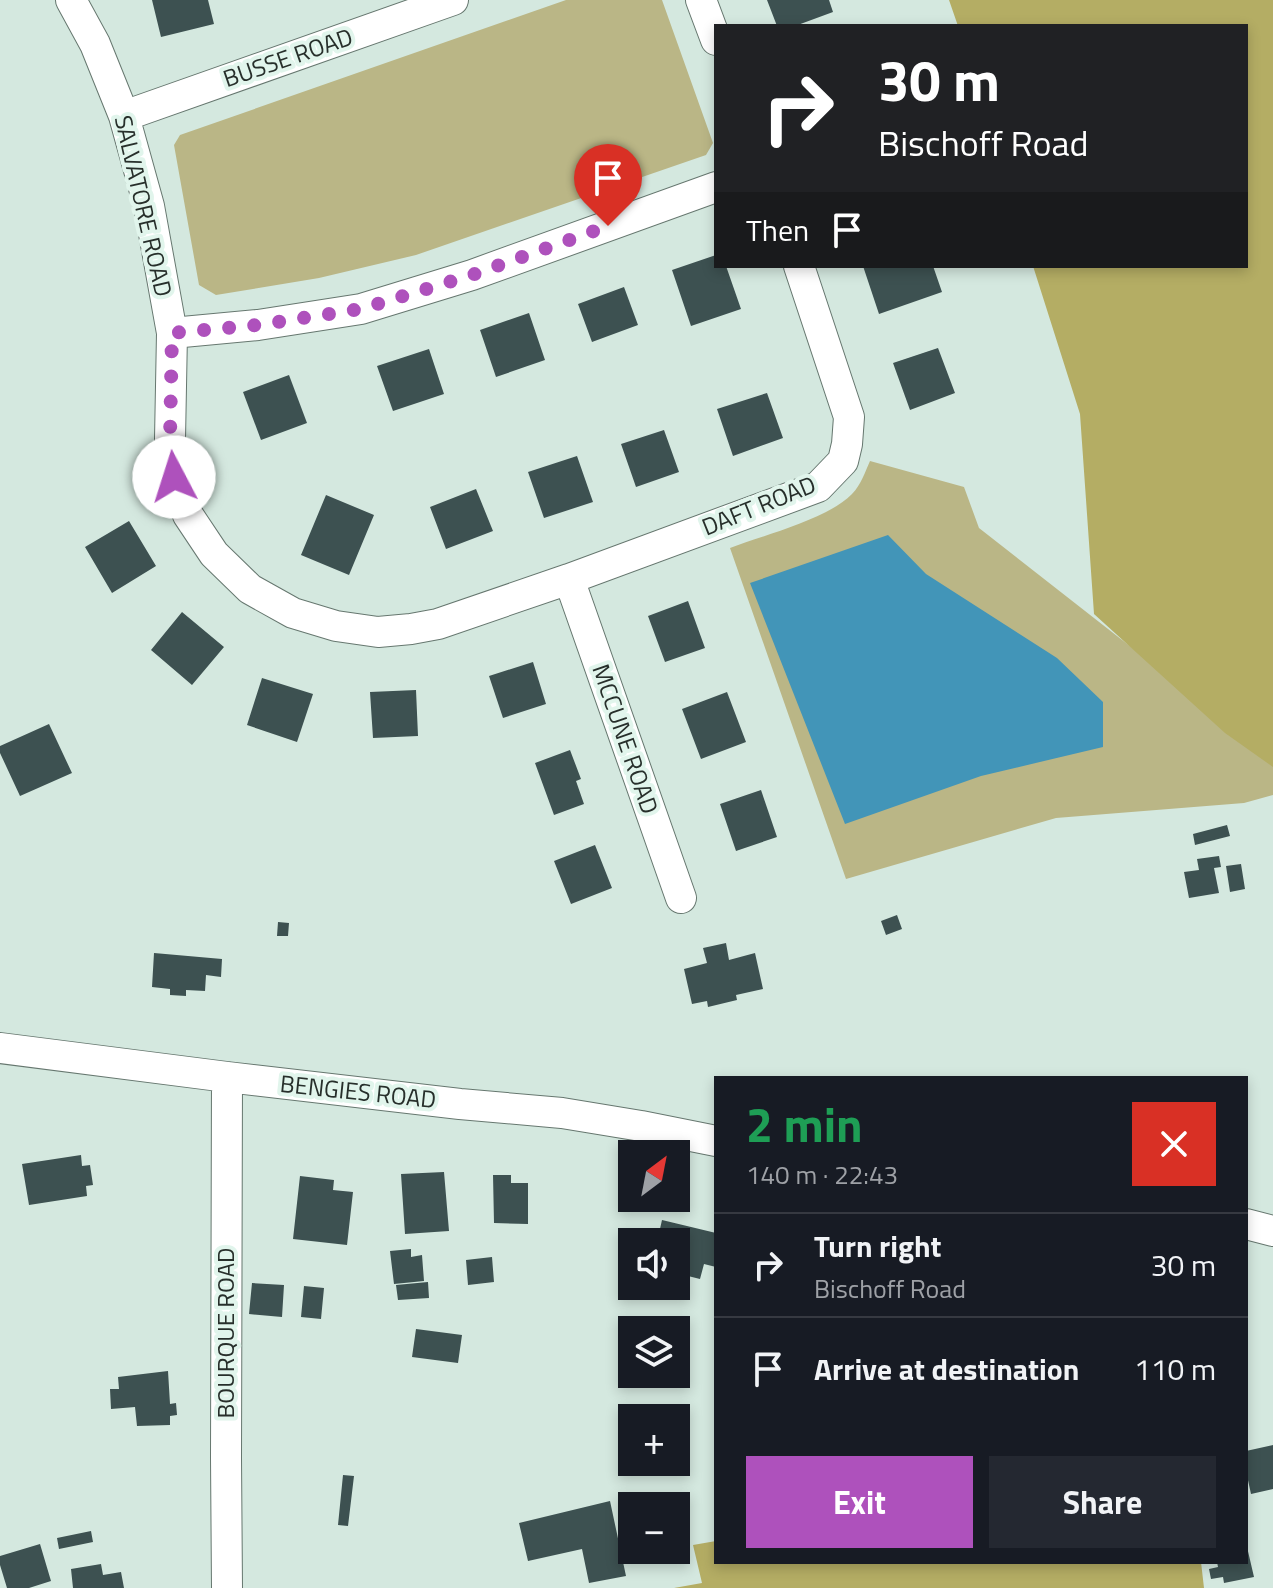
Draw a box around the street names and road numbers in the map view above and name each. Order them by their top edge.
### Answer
street label: BUSSE ROAD [218,18,357,96]
street label: SALVATORE ROAD [106,112,182,300]
street label: DAFT ROAD [696,466,821,544]
street label: MCCUNE ROAD [583,659,668,818]
street label: BENGIES ROAD [278,1065,438,1117]
street label: BOURQUE ROAD [207,1248,243,1418]

